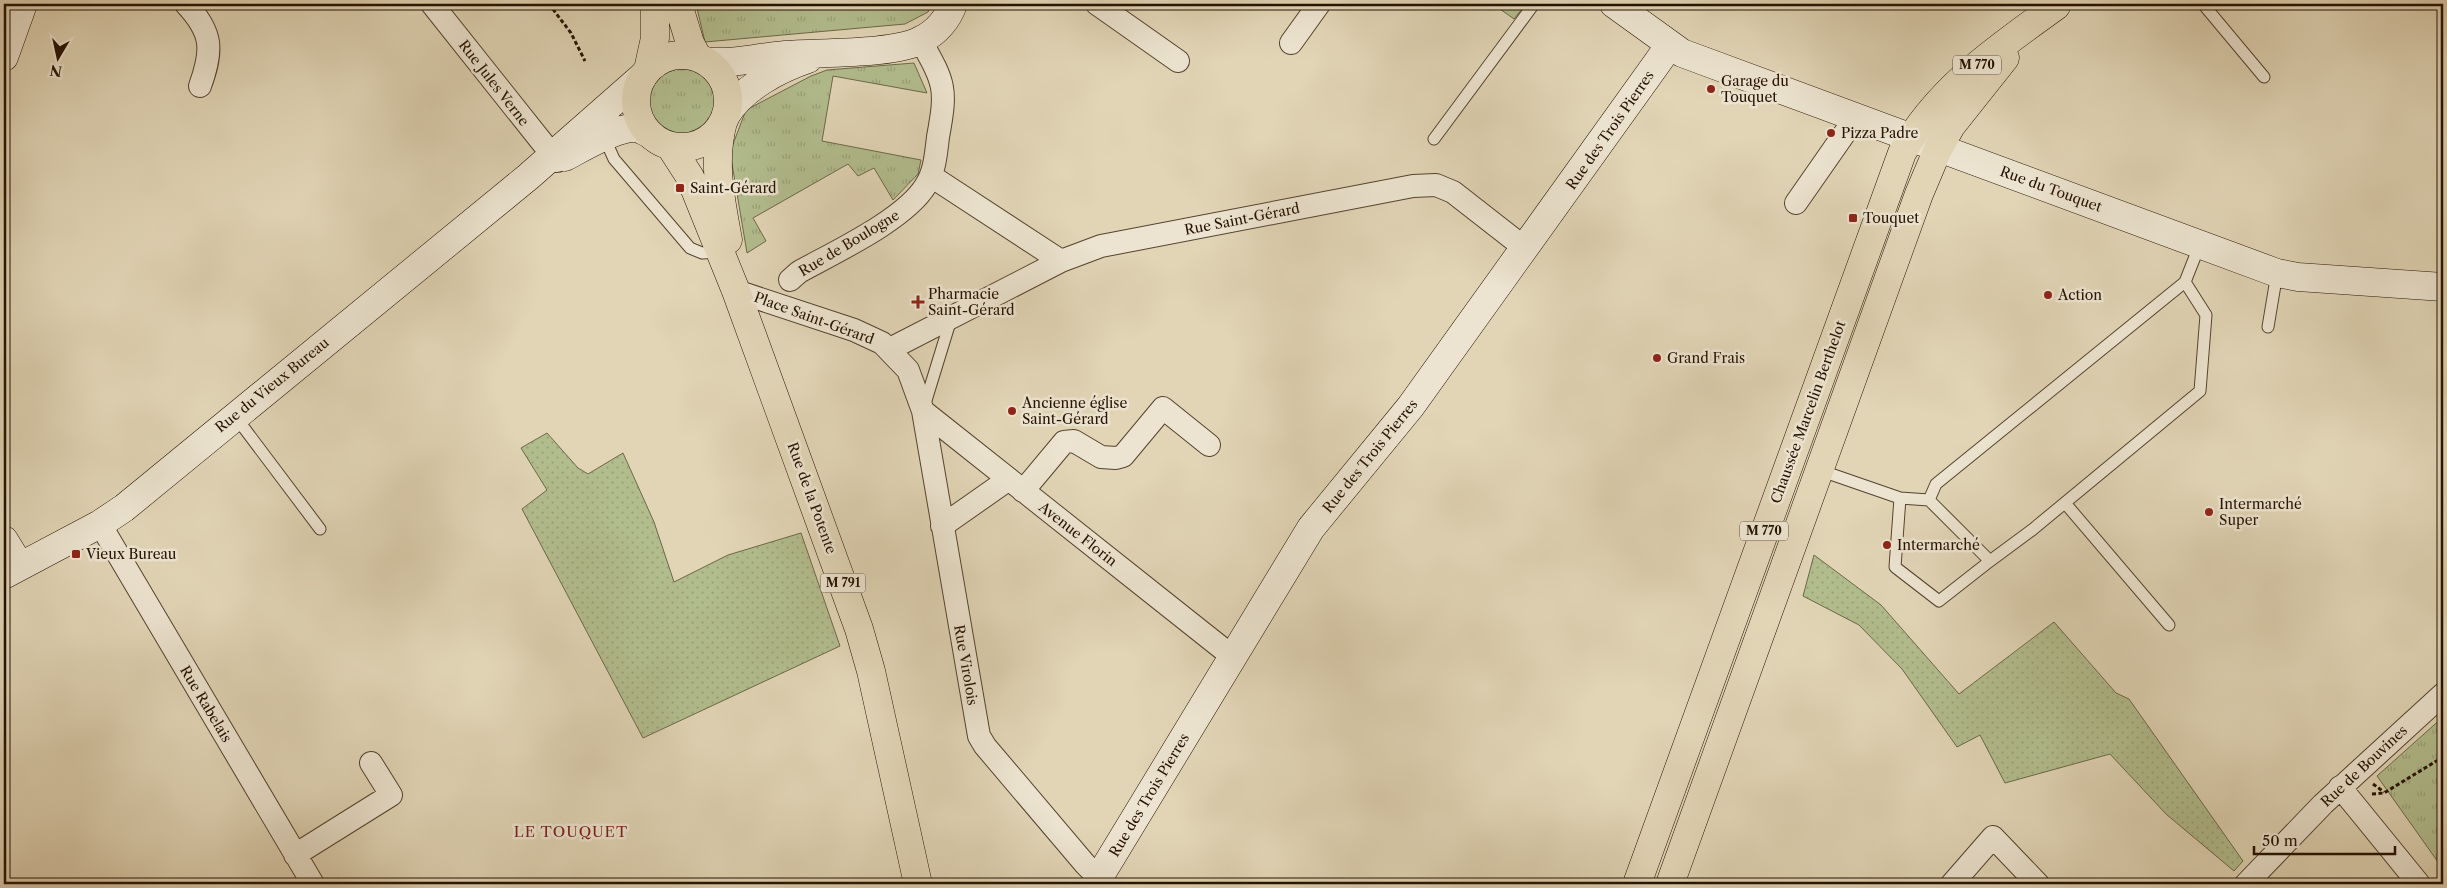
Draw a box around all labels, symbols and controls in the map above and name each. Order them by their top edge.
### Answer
north arrow [32,32,82,82]
street label: Rue Jules Verne [455,36,533,130]
road number: M 770 [1953,56,2001,74]
text: N [49,61,63,81]
street label: Rue des Trois Pierres [1562,67,1658,193]
place label: Garage du Touquet [1721,72,1789,106]
marker: Garage du Touquet [1705,83,1717,95]
place label: Pizza Padre [1841,124,1919,142]
marker: Pizza Padre [1825,127,1837,139]
street label: Rue du Touquet [1998,162,2104,216]
place label: Saint-Gérard [690,179,777,197]
marker: Saint-Gérard [674,182,686,194]
street label: Rue Saint-Gérard [1183,199,1302,239]
street label: Rue de Boulogne [795,206,903,280]
place label: Touquet [1863,209,1919,227]
marker: Touquet [1847,212,1859,224]
place label: Pharmacie Saint-Gérard [928,285,1015,319]
place label: Action [2057,286,2102,304]
street label: Place Saint-Gérard [752,288,877,348]
marker: Action [2042,289,2054,301]
marker: Pharmacie Saint-Gérard [912,296,924,308]
street label: Chaussée Marcelin Berthelot [1767,318,1850,506]
street label: Rue du Vieux Bureau [211,333,333,436]
place label: Grand Frais [1667,349,1745,367]
marker: Grand Frais [1651,352,1663,364]
place label: Ancienne église Saint-Gérard [1021,394,1127,428]
street label: Rue des Trois Pierres [1319,395,1421,517]
marker: Ancienne église Saint-Gérard [1006,405,1018,417]
street label: Rue de la Potente [783,440,841,556]
place label: Intermarché Super [2219,495,2302,529]
street label: Avenue Florin [1035,497,1121,570]
marker: Intermarché Super [2203,506,2215,518]
road number: M 770 [1740,522,1788,540]
place label: Intermarché [1897,536,1980,554]
marker: Intermarché [1881,539,1893,551]
place label: Vieux Bureau [85,545,177,563]
marker: Vieux Bureau [70,548,82,560]
road number: M 791 [820,574,866,592]
street label: Rue Virolois [950,623,982,707]
street label: Rue Rabelais [176,662,236,746]
street label: Rue de Bouvines [2317,721,2411,811]
street label: Rue des Trois Pierres [1105,730,1193,860]
district label: LE TOUQUET [514,822,628,841]
scale bar [2254,823,2396,855]
text: 50 m [2262,831,2298,850]

